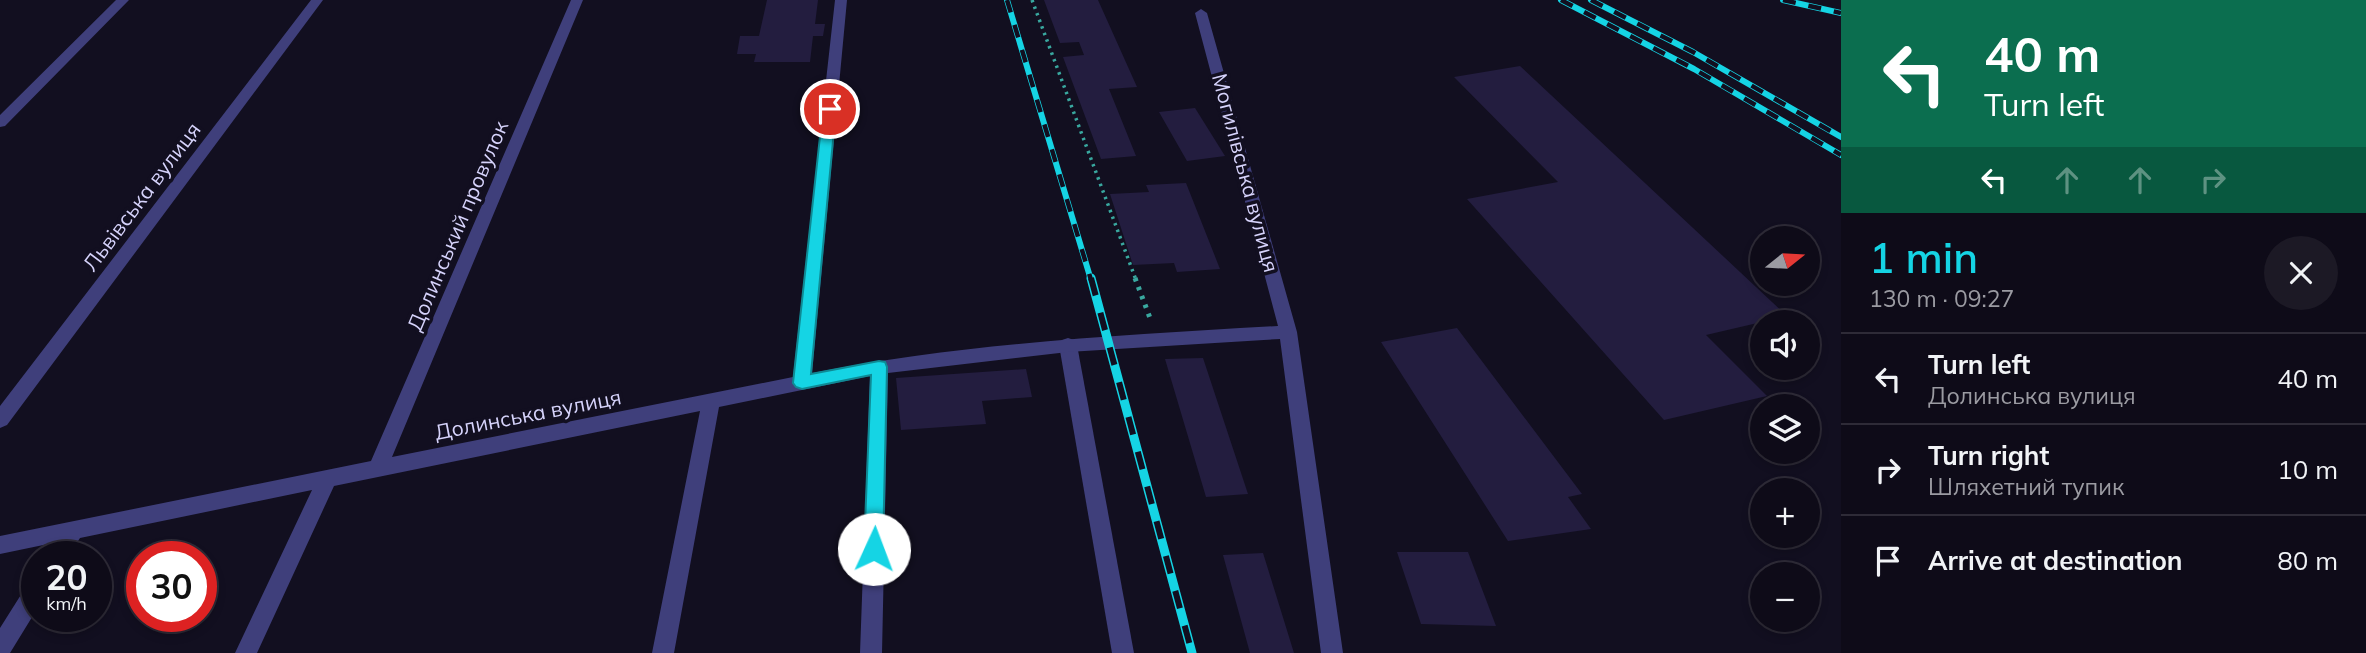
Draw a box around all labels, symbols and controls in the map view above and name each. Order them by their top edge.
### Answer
text: 40 m [1984,23,2100,84]
icon: left [1869,28,1960,119]
street label: Могилівська вулиця [1207,71,1285,275]
pin [800,79,860,139]
text: Turn left [1984,84,2104,124]
icon: arrive [811,90,849,128]
street label: Долинський провулок [401,116,513,335]
street label: Львівська вулиця [77,117,206,276]
icon: left [1975,161,2013,199]
icon: ahead [2048,161,2086,199]
icon: ahead [2121,161,2159,199]
icon: right [2194,161,2232,199]
north arrow [1750,226,1820,296]
map controls [1750,226,1820,632]
text: 1 min [1869,231,1978,284]
button: close [2264,236,2338,310]
text: 130 m · 09:27 [1869,284,2014,313]
button: sound [1750,310,1820,380]
text: Turn left [1928,348,2030,381]
icon: left [1869,360,1907,398]
text: 40 m [2277,362,2338,395]
text: Долинська вулиця [1928,381,2136,410]
street label: Долинська вулиця [432,383,623,445]
button: layers [1750,394,1820,464]
text: Turn right [1928,439,2049,472]
icon: right [1869,451,1907,489]
text: 10 m [2277,453,2338,486]
text: Шляхетний тупик [1928,472,2124,501]
button: + [1750,478,1820,548]
position arrow [837,512,911,586]
speed limit sign: 30 [126,541,217,632]
icon: arrive [1869,542,1907,580]
text: Arrive at destination [1928,544,2183,577]
text: 80 m [2277,544,2338,577]
text: 20 [45,555,88,599]
button: − [1750,562,1820,632]
text: km/h [46,592,87,615]

